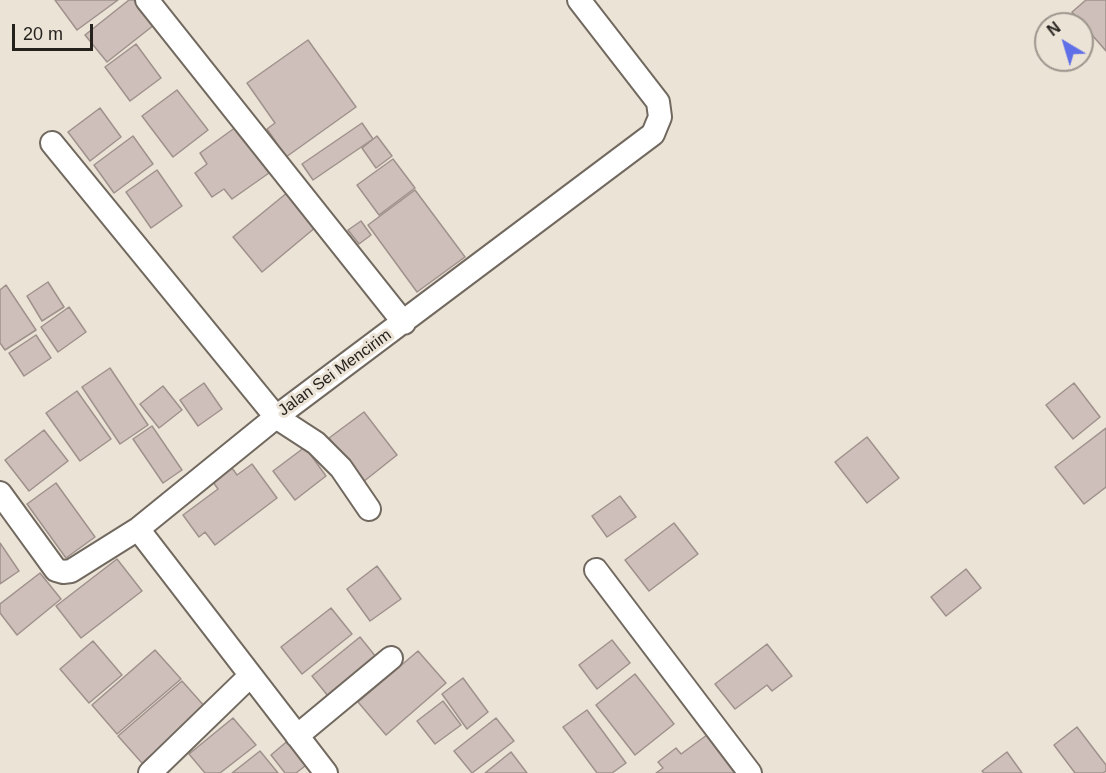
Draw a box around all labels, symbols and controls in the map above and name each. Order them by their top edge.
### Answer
scale bar [15,12,96,50]
north arrow [1034,12,1094,72]
text: N [1044,19,1064,39]
text: 20 m [23,24,63,44]
street label: Jalan Sei Mencirim [275,326,395,420]

